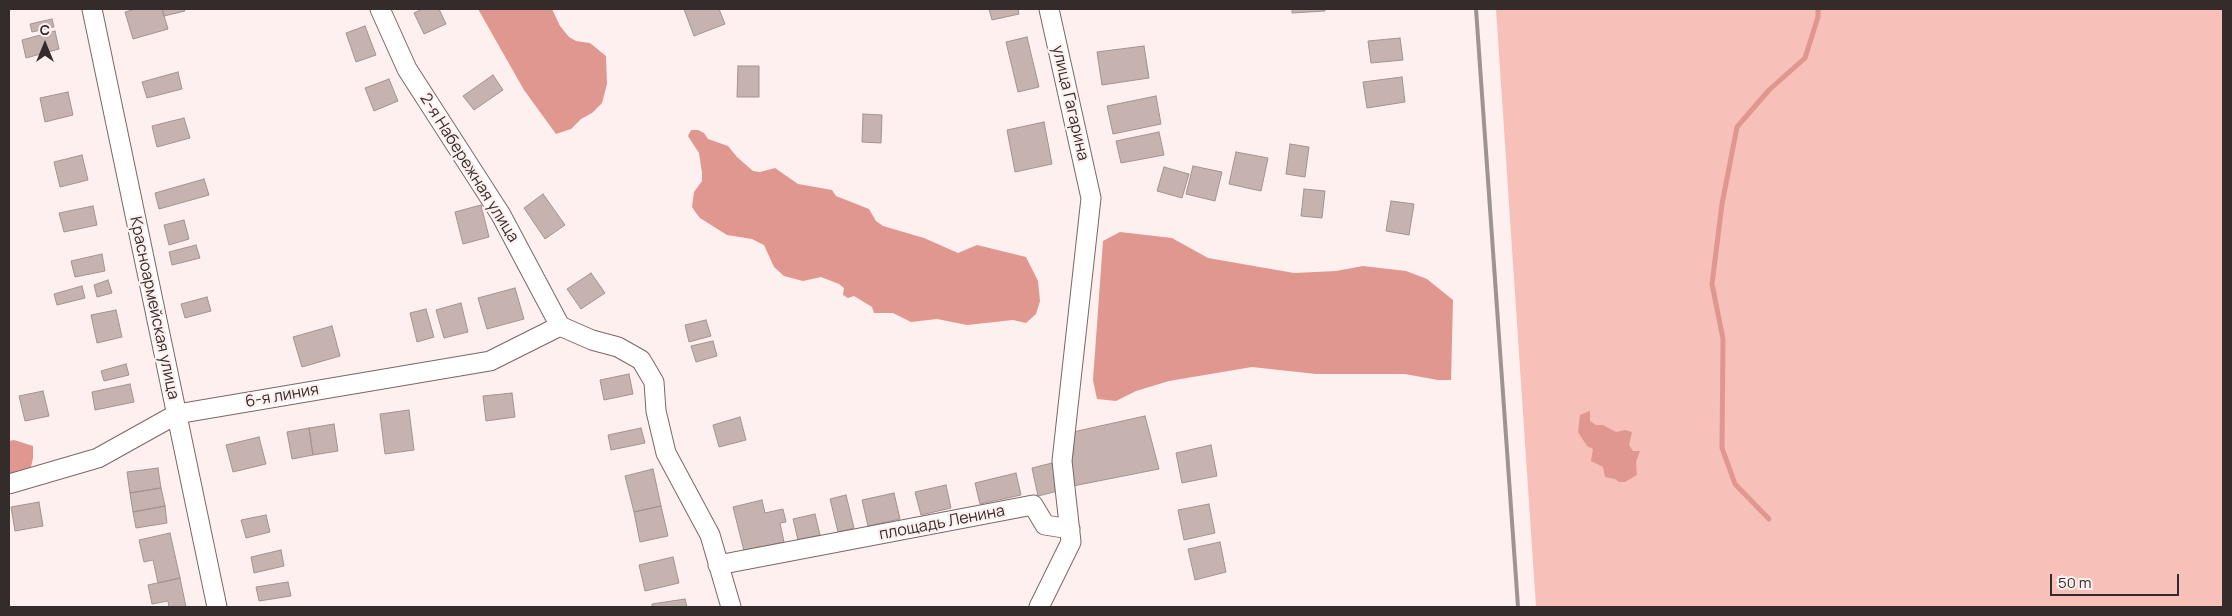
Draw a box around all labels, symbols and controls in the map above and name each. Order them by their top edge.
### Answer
north arrow [20,20,70,70]
text: С [40,20,50,39]
street label: улица Гагарина [1047,44,1093,162]
street label: 2-я Набережная улица [415,90,523,246]
street label: Красноармейская улица [125,215,183,401]
street label: 6-я линия [244,380,320,412]
street label: площадь Ленина [877,501,1007,545]
scale bar [2052,564,2181,596]
text: 50 m [2058,572,2092,593]

